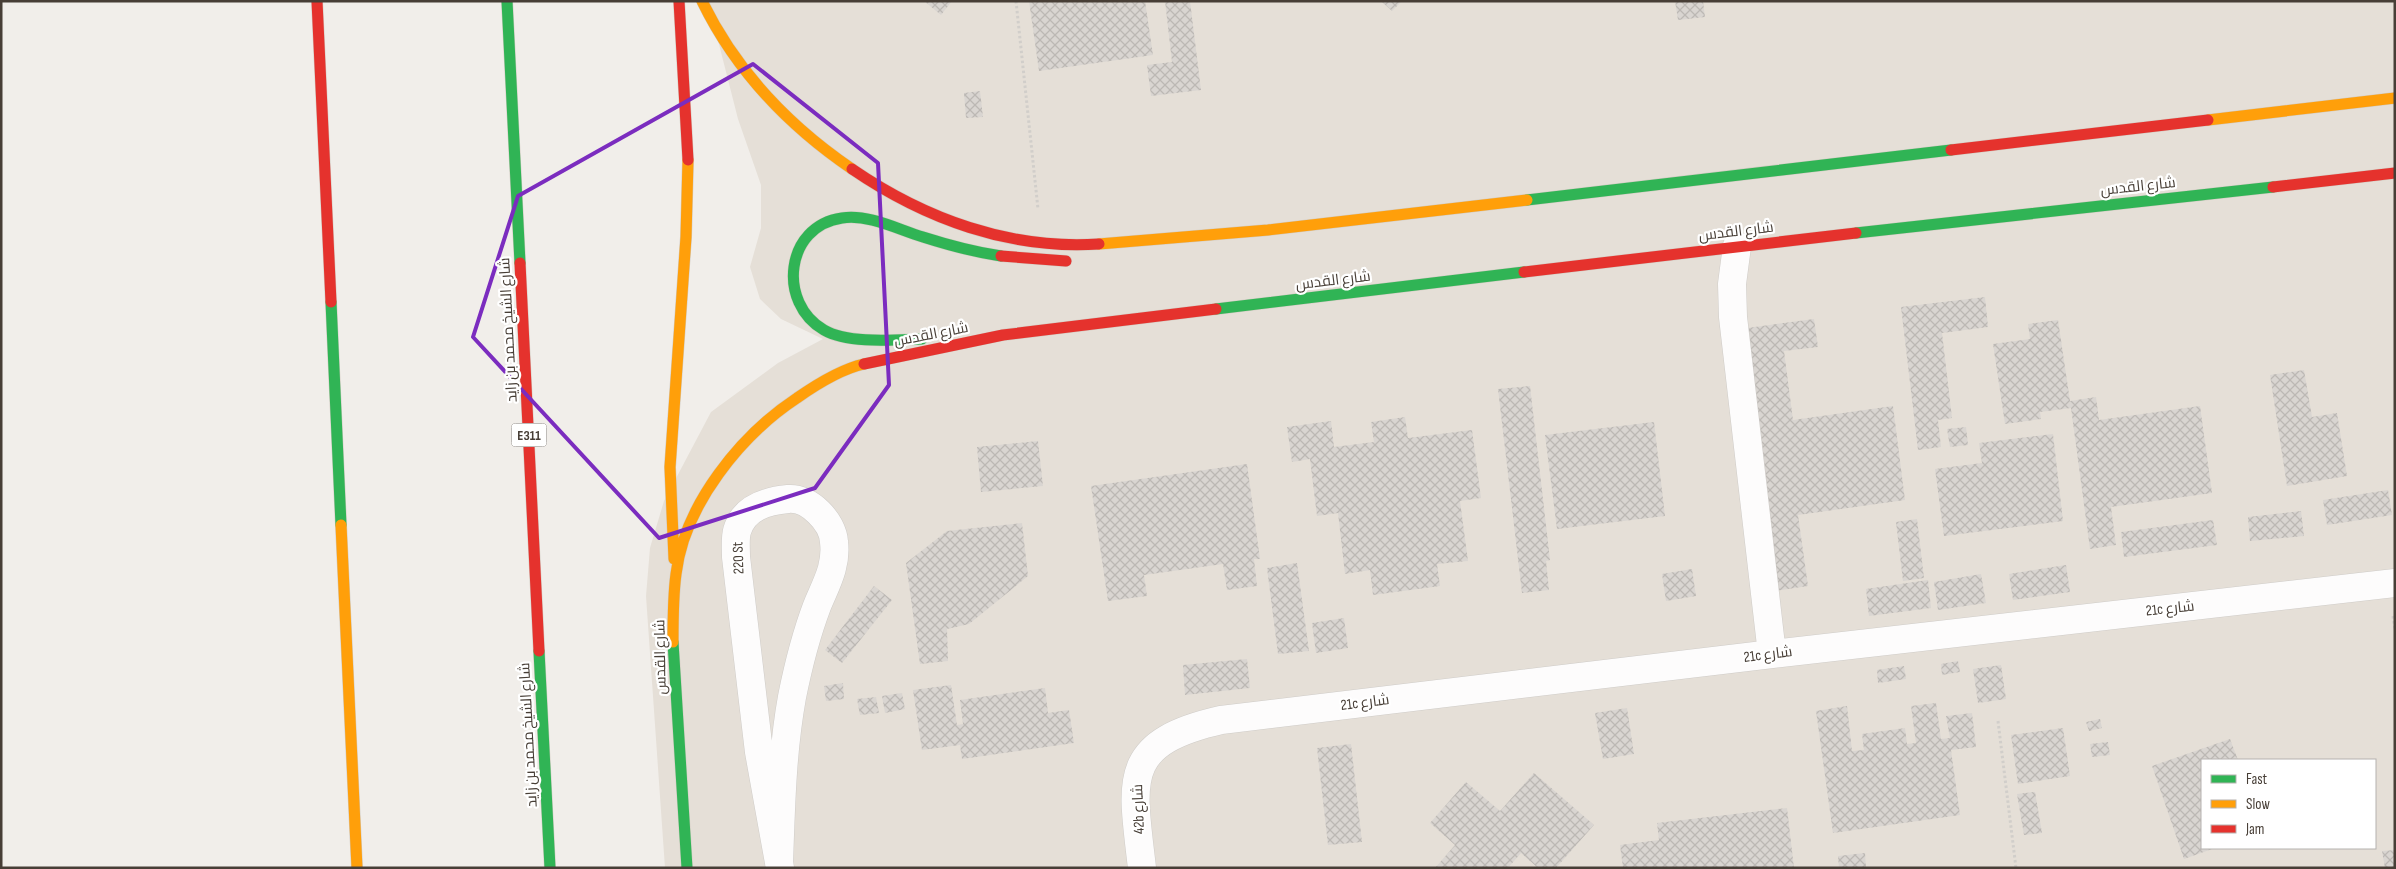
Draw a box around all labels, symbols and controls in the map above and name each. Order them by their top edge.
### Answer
street label: شارع القدس [2100,173,2177,201]
street label: شارع القدس [1697,217,1775,247]
street label: شارع الشيخ محمد بن زايد [495,257,523,403]
street label: شارع القدس [1294,266,1372,296]
street label: شارع القدس [892,318,970,352]
road number: E311 [512,424,546,446]
street label: 220 St [728,541,749,575]
street label: 21c شارع [2145,596,2195,621]
street label: شارع القدس [650,619,672,695]
street label: 21c شارع [1743,642,1794,668]
street label: شارع الشيخ محمد بن زايد [515,662,543,808]
street label: 21c شارع [1340,690,1391,716]
legend [2201,759,2376,849]
text: Fast [2246,770,2268,789]
street label: 42b شارع [1128,784,1150,834]
text: Slow [2246,795,2270,814]
text: Jam [2245,820,2264,839]

